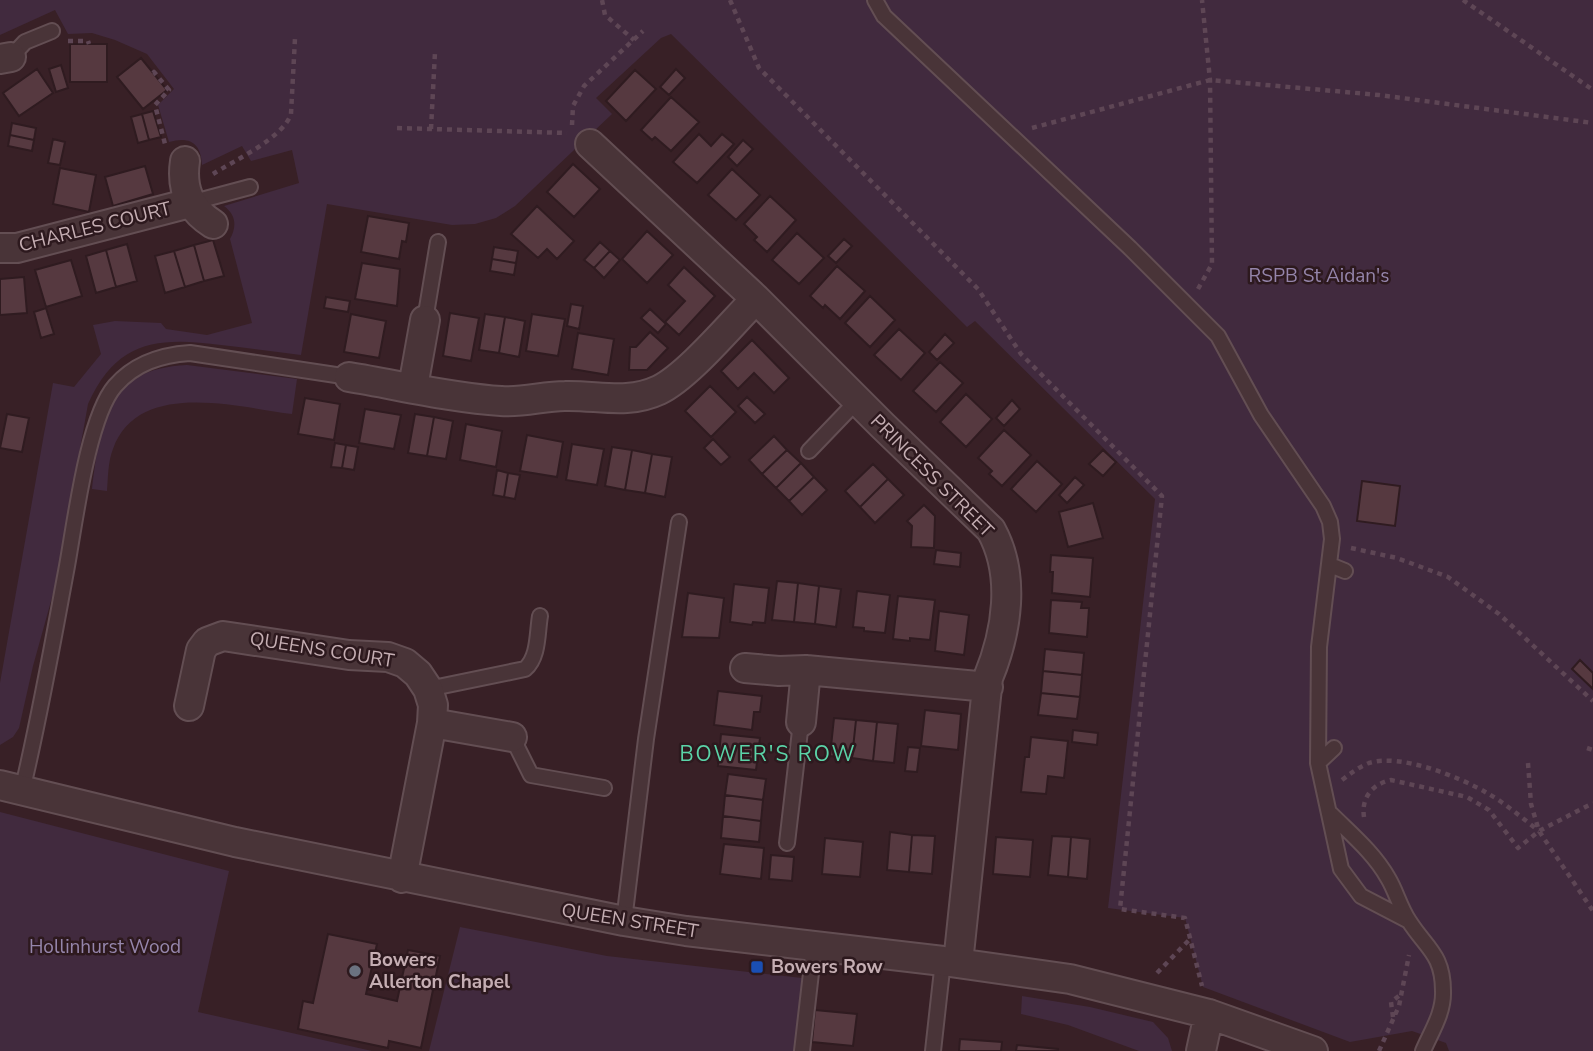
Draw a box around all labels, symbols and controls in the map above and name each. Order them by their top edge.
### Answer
street label: CHARLES COURT [16,195,174,259]
park label: RSPB St Aidan's [1249,263,1389,289]
street label: PRINCESS STREET [865,409,1000,544]
street label: QUEENS COURT [248,626,397,674]
district label: BOWER'S ROW [679,740,857,768]
street label: QUEEN STREET [560,897,701,945]
park label: Hollinhurst Wood [29,934,181,960]
place label: Bowers Allerton Chapel [369,947,510,995]
place label: Bowers Row [771,954,883,980]
marker: Bowers Row [749,959,765,975]
marker: Bowers Allerton Chapel [347,963,363,979]

